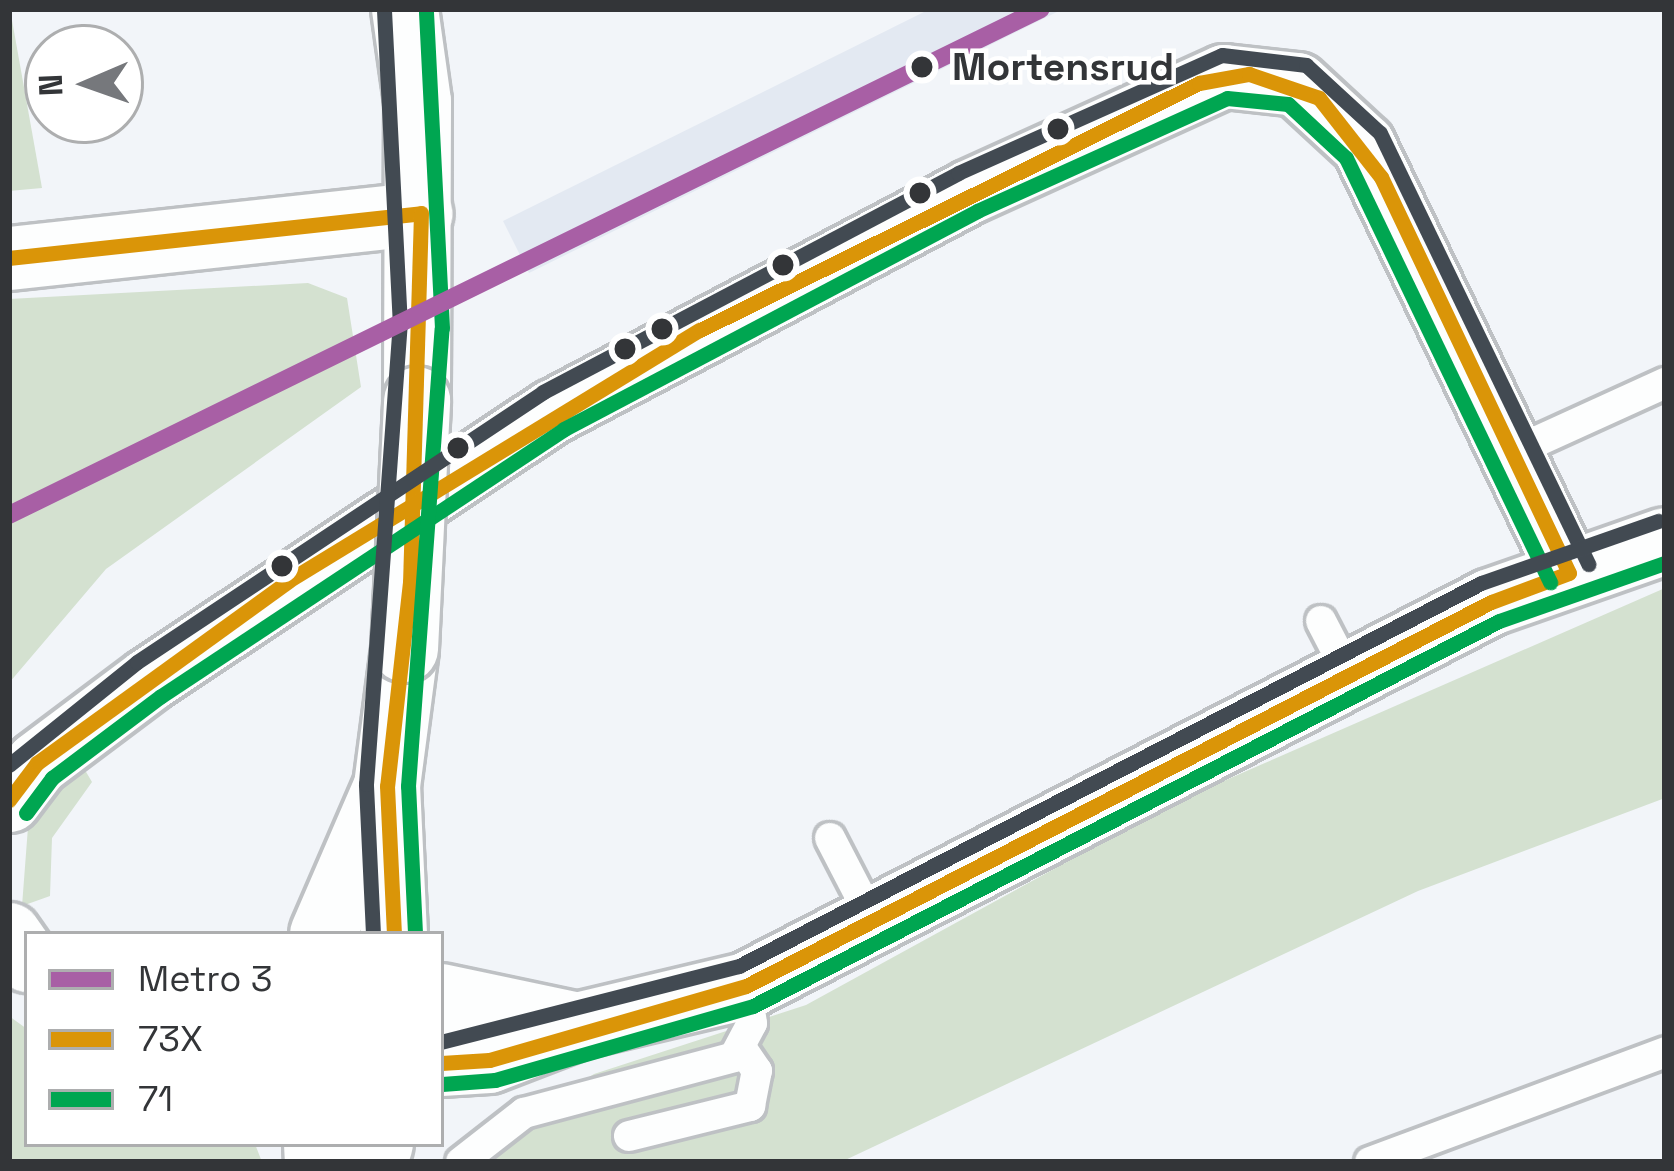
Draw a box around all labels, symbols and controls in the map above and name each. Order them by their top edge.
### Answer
north arrow [24,24,144,144]
place label: Mortensrud [952,44,1174,90]
marker: Mortensrud [903,48,941,86]
text: N [30,73,72,97]
unlabelled marker [1047,118,1069,140]
unlabelled marker [909,182,931,204]
unlabelled marker [772,254,794,276]
unlabelled marker [651,318,673,340]
unlabelled marker [614,338,636,360]
unlabelled marker [447,437,469,459]
unlabelled marker [271,555,293,577]
legend [24,931,444,1147]
text: Metro 3 [138,956,272,1002]
text: 73X [138,1016,203,1062]
text: 71 [138,1076,173,1122]

